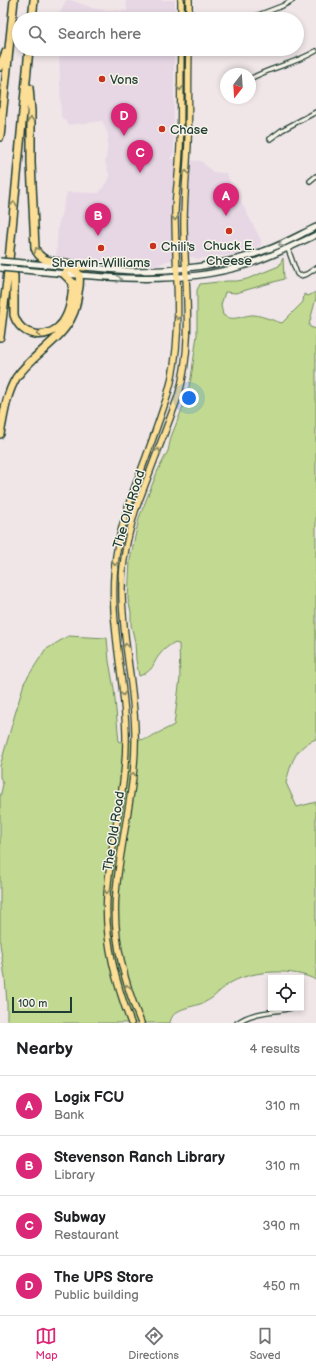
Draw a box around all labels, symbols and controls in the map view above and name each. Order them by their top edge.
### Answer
search box [12,12,304,56]
icon: search [26,23,48,45]
text: Search here [58,25,141,44]
north arrow [220,68,256,104]
place label: Vons [110,72,139,88]
marker: Vons [97,74,107,84]
one-way arrow [176,85,184,91]
pin: D [111,103,137,136]
one-way arrow [27,117,35,123]
place label: Chase [170,122,208,138]
marker: Chase [157,124,167,134]
pin: C [127,140,153,173]
one-way arrow [182,170,191,176]
pin: A [213,183,239,216]
one-way arrow [10,201,19,207]
pin: B [85,203,111,236]
one-way arrow [171,215,179,221]
marker: Chuck E. Cheese [224,226,234,236]
place label: Chuck E. Cheese [203,238,255,269]
place label: Chili's [161,239,195,255]
one-way arrow [277,239,285,247]
marker: Chili's [148,241,158,251]
marker: Sherwin-Williams [96,243,106,253]
one-way arrow [34,246,42,254]
place label: Sherwin-Williams [52,255,151,271]
one-way arrow [116,274,122,283]
one-way arrow [174,314,182,320]
one-way arrow [36,330,42,338]
your location [179,388,199,408]
one-way arrow [153,448,161,455]
street label: The Old Road [109,468,148,550]
one-way arrow [111,560,120,566]
one-way arrow [122,643,131,649]
one-way arrow [118,689,127,696]
one-way arrow [128,772,137,778]
street label: The Old Road [100,790,128,872]
one-way arrow [103,888,112,894]
map controls [268,975,304,1011]
button: locate [268,975,304,1011]
one-way arrow [123,983,132,990]
scale bar [12,995,72,1014]
text: 100 m [18,997,47,1010]
text: Nearby [16,1039,73,1059]
text: 4 results [250,1041,300,1057]
text: Logix FCU [54,1088,124,1107]
text: A [25,1098,33,1114]
text: 310 m [265,1098,300,1114]
text: Bank [54,1107,84,1123]
text: Stevenson Ranch Library [54,1148,225,1167]
text: B [24,1158,34,1174]
text: 310 m [265,1158,300,1174]
text: Library [54,1167,95,1183]
text: Subway [54,1208,106,1227]
text: C [24,1218,34,1234]
text: 390 m [263,1218,300,1234]
text: Restaurant [54,1227,119,1243]
text: The UPS Store [54,1268,153,1287]
text: D [24,1278,34,1294]
text: 450 m [263,1278,300,1294]
text: Public building [54,1287,139,1303]
tab: Map [35,1325,58,1362]
tab: Directions [128,1325,179,1362]
tab: Saved [250,1325,281,1362]

